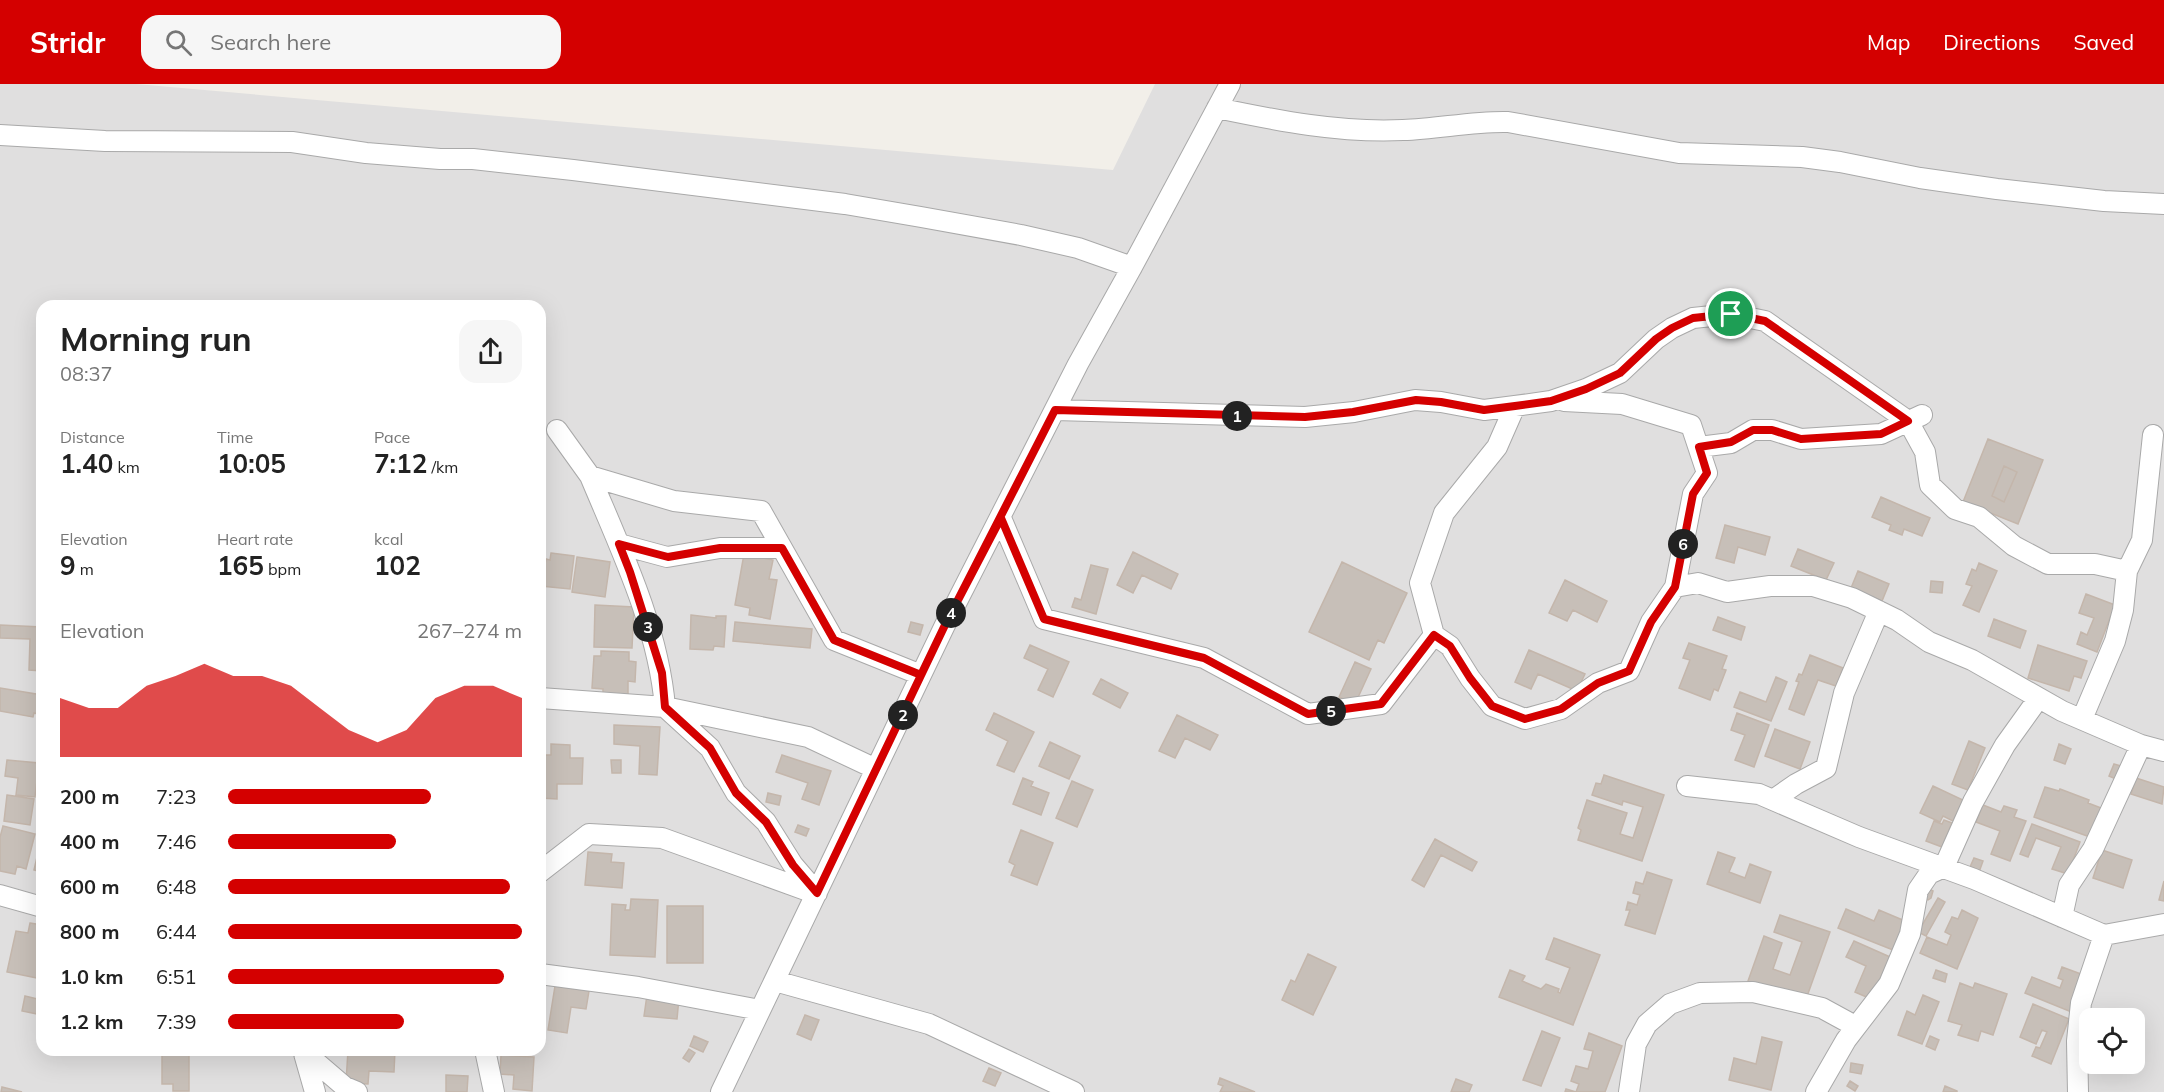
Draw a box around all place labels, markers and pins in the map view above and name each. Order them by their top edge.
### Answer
pin [1705,288,1756,339]
pin: 1 [1222,401,1252,431]
pin: 6 [1668,529,1698,559]
pin: 4 [936,598,966,628]
pin: 3 [633,612,663,642]
pin: 5 [1316,696,1346,726]
pin: 2 [888,700,918,730]

